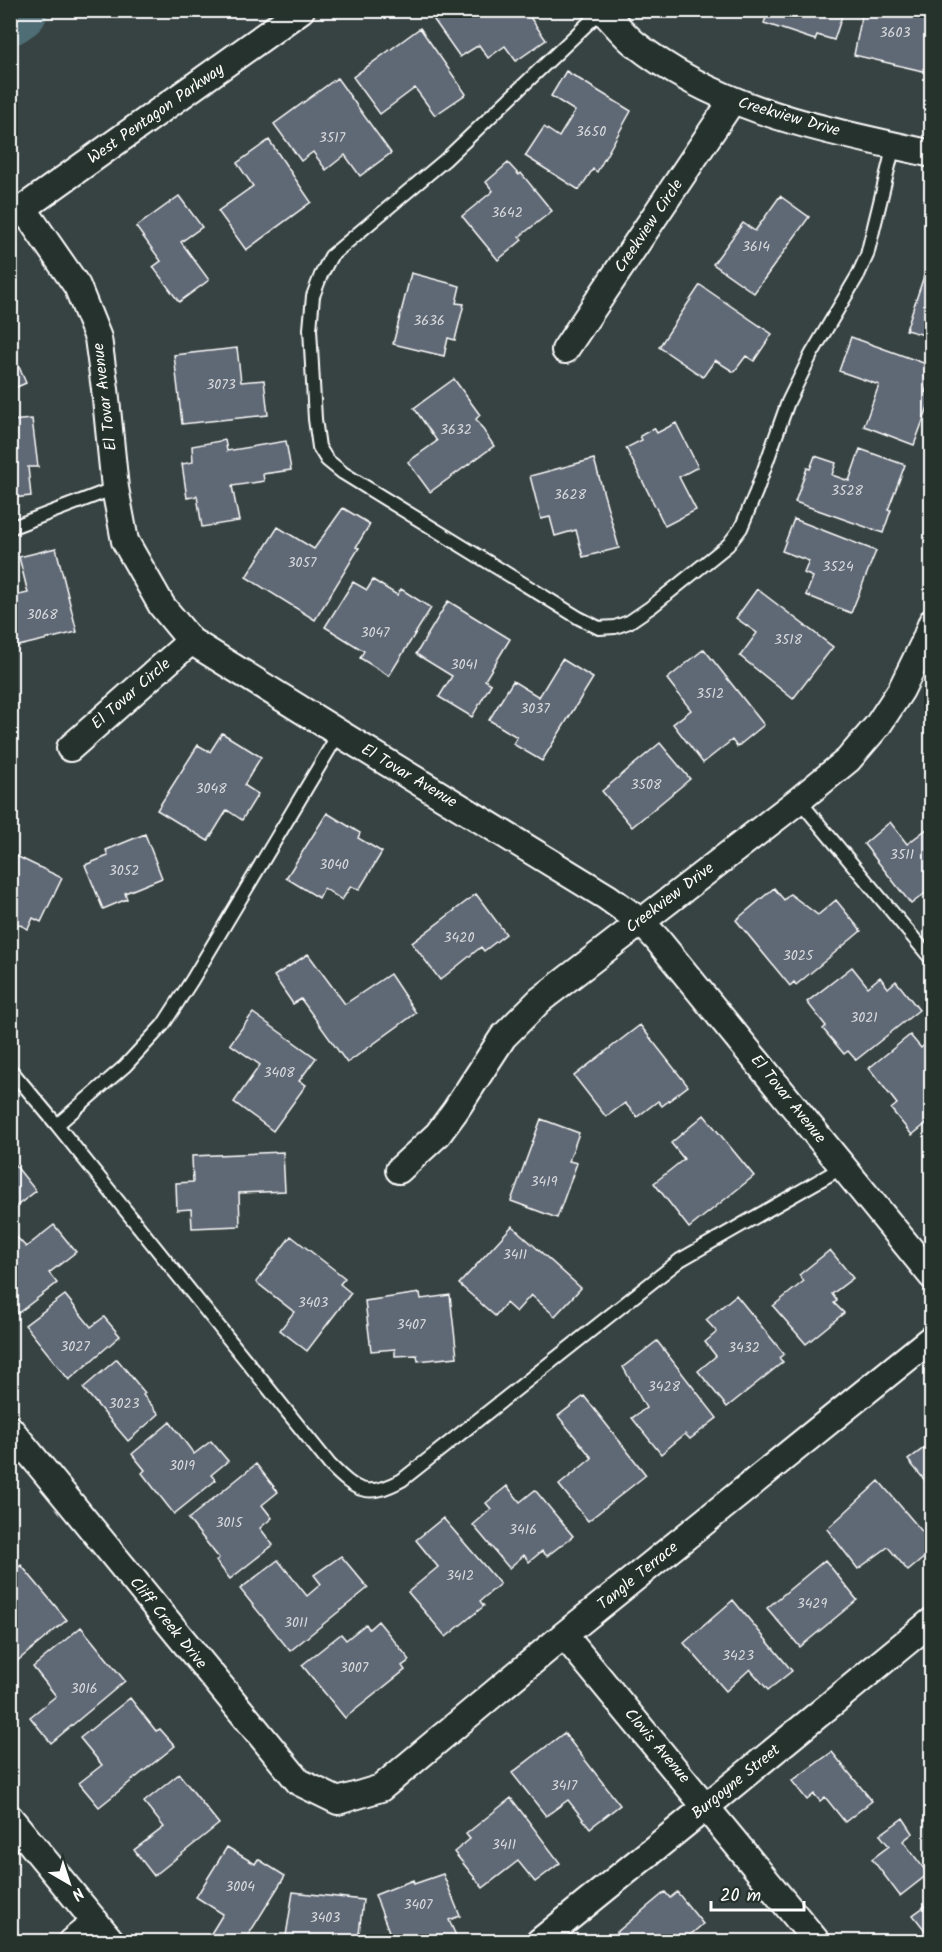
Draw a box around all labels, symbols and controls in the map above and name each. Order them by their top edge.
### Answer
house number: 3603 [880,22,910,44]
street label: West Pentagon Parkway [83,57,230,171]
street label: Creekview Drive [735,90,843,144]
house number: 3650 [576,121,606,143]
house number: 3517 [319,127,346,149]
street label: Creekview Circle [608,174,690,278]
house number: 3642 [491,202,523,224]
house number: 3614 [742,236,770,258]
house number: 3636 [413,310,445,332]
street label: El Tovar Avenue [86,342,124,452]
house number: 3073 [206,374,236,396]
house number: 3632 [440,419,472,441]
house number: 3528 [831,480,864,502]
house number: 3628 [554,484,587,506]
house number: 3057 [288,552,317,574]
house number: 3524 [822,556,854,578]
house number: 3068 [26,604,58,626]
house number: 3047 [360,622,390,644]
house number: 3518 [774,629,803,651]
street label: El Tovar Circle [86,652,176,736]
house number: 3041 [450,654,478,676]
house number: 3512 [696,683,724,705]
house number: 3037 [520,698,550,720]
street label: El Tovar Avenue [356,737,462,815]
house number: 3508 [631,774,662,796]
house number: 3048 [195,778,227,800]
house number: 3511 [890,844,914,866]
house number: 3040 [319,854,349,876]
street label: Creekview Drive [621,856,719,940]
house number: 3052 [109,860,139,882]
house number: 3420 [444,927,474,949]
house number: 3025 [783,945,815,967]
house number: 3021 [850,1007,878,1029]
street label: El Tovar Avenue [744,1049,832,1149]
house number: 3408 [263,1062,295,1084]
house number: 3419 [531,1171,558,1193]
house number: 3411 [503,1244,527,1266]
house number: 3403 [298,1292,328,1314]
house number: 3407 [396,1314,426,1336]
house number: 3027 [60,1336,90,1358]
house number: 3432 [728,1337,760,1359]
house number: 3428 [648,1376,681,1398]
house number: 3023 [108,1393,140,1415]
house number: 3019 [169,1455,195,1477]
house number: 3015 [216,1512,244,1534]
house number: 3416 [509,1519,537,1541]
street label: Tangle Terrace [592,1535,684,1617]
house number: 3412 [446,1565,474,1587]
street label: Cliff Creek Drive [123,1571,213,1675]
house number: 3429 [797,1593,827,1615]
house number: 3011 [284,1612,308,1634]
house number: 3423 [722,1645,754,1667]
house number: 3007 [340,1657,369,1679]
house number: 3016 [70,1678,98,1700]
street label: Clovis Avenue [618,1703,696,1789]
street label: Burgoyne Street [686,1738,787,1826]
house number: 3417 [551,1775,578,1797]
house number: 3411 [492,1834,516,1856]
north arrow [39,1853,99,1913]
scale bar [711,1874,804,1912]
house number: 3004 [225,1876,255,1898]
text: N [66,1881,89,1906]
text: 20 m [720,1882,761,1911]
house number: 3407 [403,1894,433,1916]
house number: 3403 [310,1907,340,1929]

